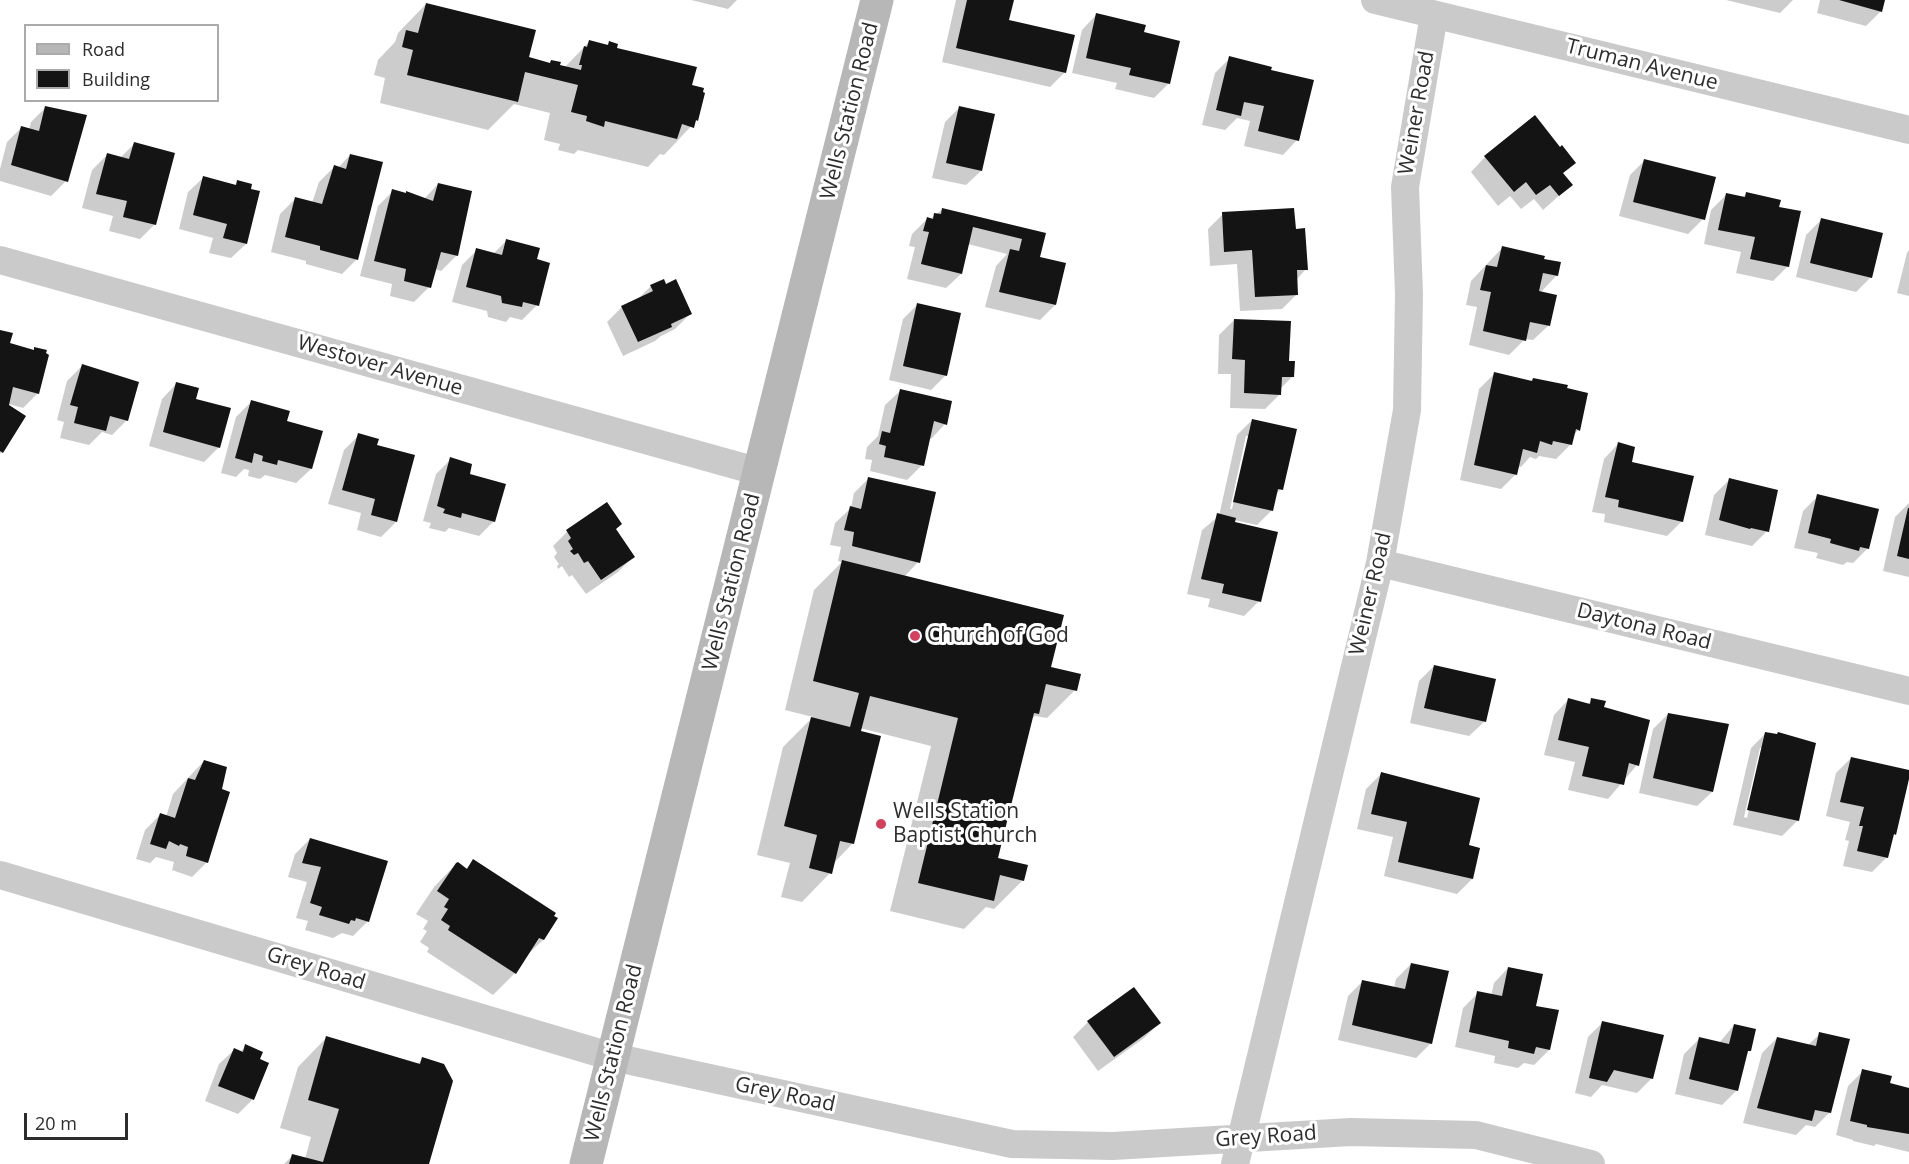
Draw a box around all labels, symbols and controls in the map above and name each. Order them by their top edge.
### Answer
street label: Wells Station Road [816,20,884,202]
legend [24,24,219,102]
street label: Truman Avenue [1563,34,1721,96]
text: Road [82,37,125,61]
street label: Weiner Road [1394,49,1440,177]
text: Building [82,67,150,91]
street label: Westover Avenue [294,330,466,402]
street label: Wells Station Road [698,491,766,673]
street label: Weiner Road [1345,530,1397,658]
street label: Daytona Road [1574,598,1714,656]
place label: Church of God [927,623,1069,649]
marker: Church of God [908,629,922,643]
place label: Wells Station Baptist Church [893,799,1037,849]
marker: Wells Station Baptist Church [874,817,888,831]
street label: Grey Road [264,942,368,996]
street label: Wells Station Road [580,962,648,1144]
street label: Grey Road [733,1072,837,1118]
scale bar [27,1101,130,1139]
text: 20 m [35,1111,77,1135]
street label: Grey Road [1214,1121,1318,1153]

